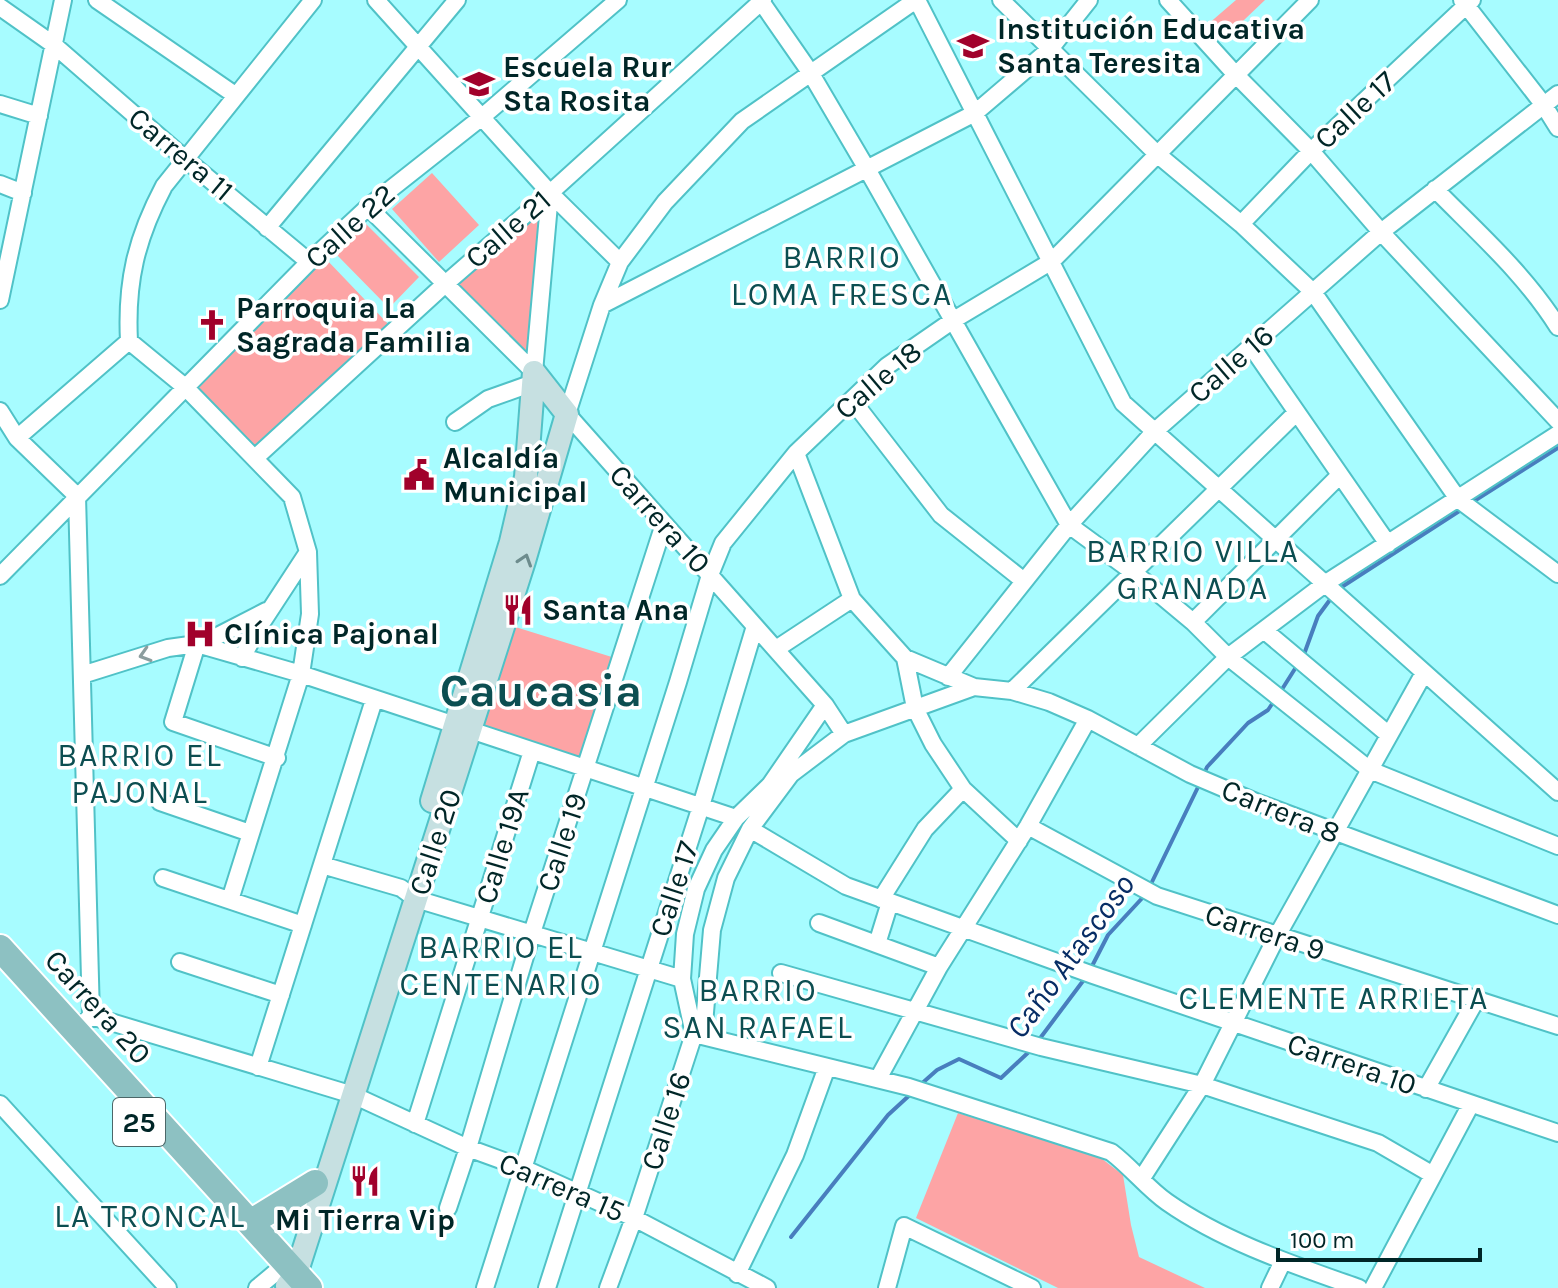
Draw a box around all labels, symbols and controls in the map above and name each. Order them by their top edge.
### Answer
place label: Institución Educativa Santa Teresita [997,11,1305,81]
school or university icon: Institución Educativa Santa Teresita [956,29,990,63]
place label: Escuela Rur Sta Rosita [503,49,671,119]
street label: Calle 17 [1307,63,1403,157]
school or university icon: Escuela Rur Sta Rosita [462,67,496,101]
street label: Carrera 11 [121,100,241,208]
street label: Calle 22 [297,176,403,276]
street label: Calle 21 [458,182,558,276]
district label: BARRIO LOMA FRESCA [731,239,953,313]
place label: Parroquia La Sagrada Familia [236,290,471,360]
church icon: Parroquia La Sagrada Familia [195,308,229,342]
street label: Calle 16 [1181,317,1281,411]
street label: Calle 18 [827,333,929,427]
place label: Alcaldía Municipal [443,440,587,510]
street label: Carrera 10 [602,457,718,581]
public building icon: Alcaldía Municipal [402,458,436,492]
district label: BARRIO VILLA GRANADA [1086,533,1300,607]
one-way arrow [516,553,532,567]
place label: Santa Ana [542,592,689,628]
restaurant icon: Santa Ana [501,593,535,627]
place label: Clínica Pajonal [224,616,439,652]
hospital icon: Clínica Pajonal [183,617,217,651]
one-way arrow [138,646,152,662]
district label: Caucasia [440,664,642,718]
district label: BARRIO EL PAJONAL [57,737,223,811]
street label: Carrera 8 [1216,771,1346,851]
street label: Calle 20 [401,784,469,900]
street label: Calle 19A [467,784,537,908]
street label: Calle 19 [529,788,595,896]
street label: Calle 17 [642,837,706,941]
water label: Caño Atascoso [999,867,1142,1046]
street label: Carrera 9 [1201,896,1329,968]
district label: BARRIO EL CENTENARIO [400,929,602,1003]
street label: Carrera 20 [37,942,159,1072]
district label: BARRIO SAN RAFAEL [662,972,854,1046]
district label: CLEMENTE ARRIETA [1179,980,1489,1017]
street label: Carrera 10 [1283,1025,1421,1103]
street label: Calle 16 [633,1067,699,1175]
road number: 25 [113,1098,165,1146]
street label: Carrera 15 [494,1144,630,1230]
restaurant icon: Mi Tierra Vip [348,1164,382,1198]
district label: LA TRONCAL [54,1198,246,1235]
place label: Mi Tierra Vip [275,1202,455,1238]
scale bar [1278,1212,1480,1262]
text: 100 m [1290,1226,1355,1254]

